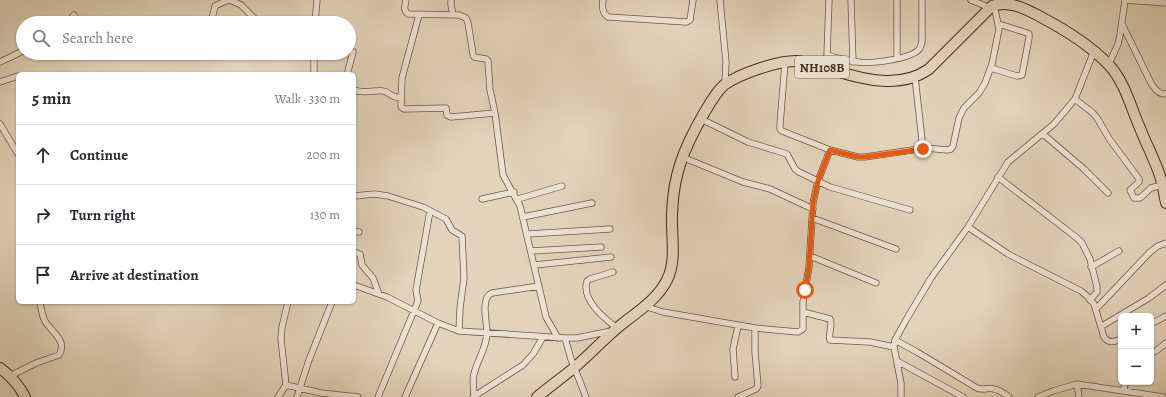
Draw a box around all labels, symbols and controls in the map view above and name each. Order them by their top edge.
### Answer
search box [16,16,356,60]
icon: search [30,27,52,49]
text: Search here [62,28,133,48]
road number: NH108B [795,56,849,78]
text: 5 min [32,87,71,110]
text: Walk · 330 m [274,90,340,107]
route end [914,140,932,158]
icon: ahead [32,144,54,166]
text: Continue [70,145,128,165]
text: 200 m [307,146,340,163]
icon: right [32,204,54,226]
text: Turn right [70,205,135,225]
text: 130 m [310,206,340,223]
icon: arrive [32,264,54,286]
text: Arrive at destination [70,265,199,285]
route start [796,281,814,299]
map controls [1118,313,1154,385]
button: + [1118,313,1154,349]
button: − [1118,349,1154,385]

